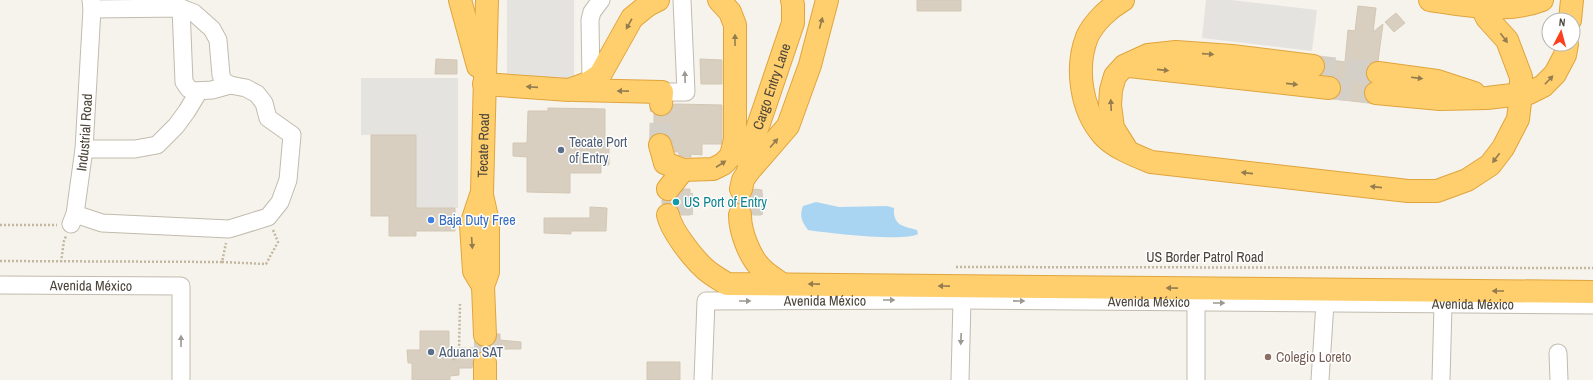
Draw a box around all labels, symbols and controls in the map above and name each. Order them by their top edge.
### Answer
north arrow [1541,12,1581,52]
text: N [1558,15,1566,29]
one-way arrow [818,17,824,29]
one-way arrow [625,18,632,30]
one-way arrow [1500,32,1508,43]
one-way arrow [732,33,738,46]
street label: Cargo Entry Lane [749,41,794,132]
one-way arrow [1202,51,1214,58]
one-way arrow [1157,67,1169,73]
one-way arrow [682,70,688,83]
one-way arrow [1411,75,1423,81]
one-way arrow [1544,75,1554,85]
one-way arrow [1286,81,1298,87]
one-way arrow [526,84,538,91]
one-way arrow [616,88,629,94]
street label: Industrial Road [72,93,96,172]
one-way arrow [1107,99,1114,111]
street label: Tecate Road [473,113,493,178]
place label: Tecate Port of Entry [569,133,627,167]
one-way arrow [769,138,778,148]
marker: Tecate Port of Entry [556,145,566,155]
one-way arrow [1492,152,1500,163]
one-way arrow [715,161,726,168]
one-way arrow [1241,169,1253,176]
one-way arrow [1370,184,1382,190]
place label: US Port of Entry [684,193,767,211]
marker: US Port of Entry [671,197,681,207]
place label: Baja Duty Free [439,211,516,229]
marker: Baja Duty Free [426,215,436,225]
one-way arrow [468,237,475,249]
street label: US Border Patrol Road [1146,248,1264,266]
street label: Avenida México [49,276,132,295]
one-way arrow [807,281,820,287]
one-way arrow [937,283,950,289]
one-way arrow [1166,285,1178,292]
one-way arrow [1491,288,1504,294]
street label: Avenida México [783,291,866,310]
street label: Avenida México [1107,292,1190,311]
street label: Avenida México [1431,295,1514,313]
one-way arrow [883,297,896,303]
one-way arrow [739,298,752,304]
one-way arrow [1013,298,1026,304]
one-way arrow [1213,300,1226,306]
one-way arrow [958,333,964,346]
one-way arrow [178,334,184,347]
place label: Aduana SAT [438,343,503,361]
marker: Aduana SAT [426,347,436,357]
place label: Colegio Loreto [1276,348,1351,366]
marker: Colegio Loreto [1263,352,1273,362]

